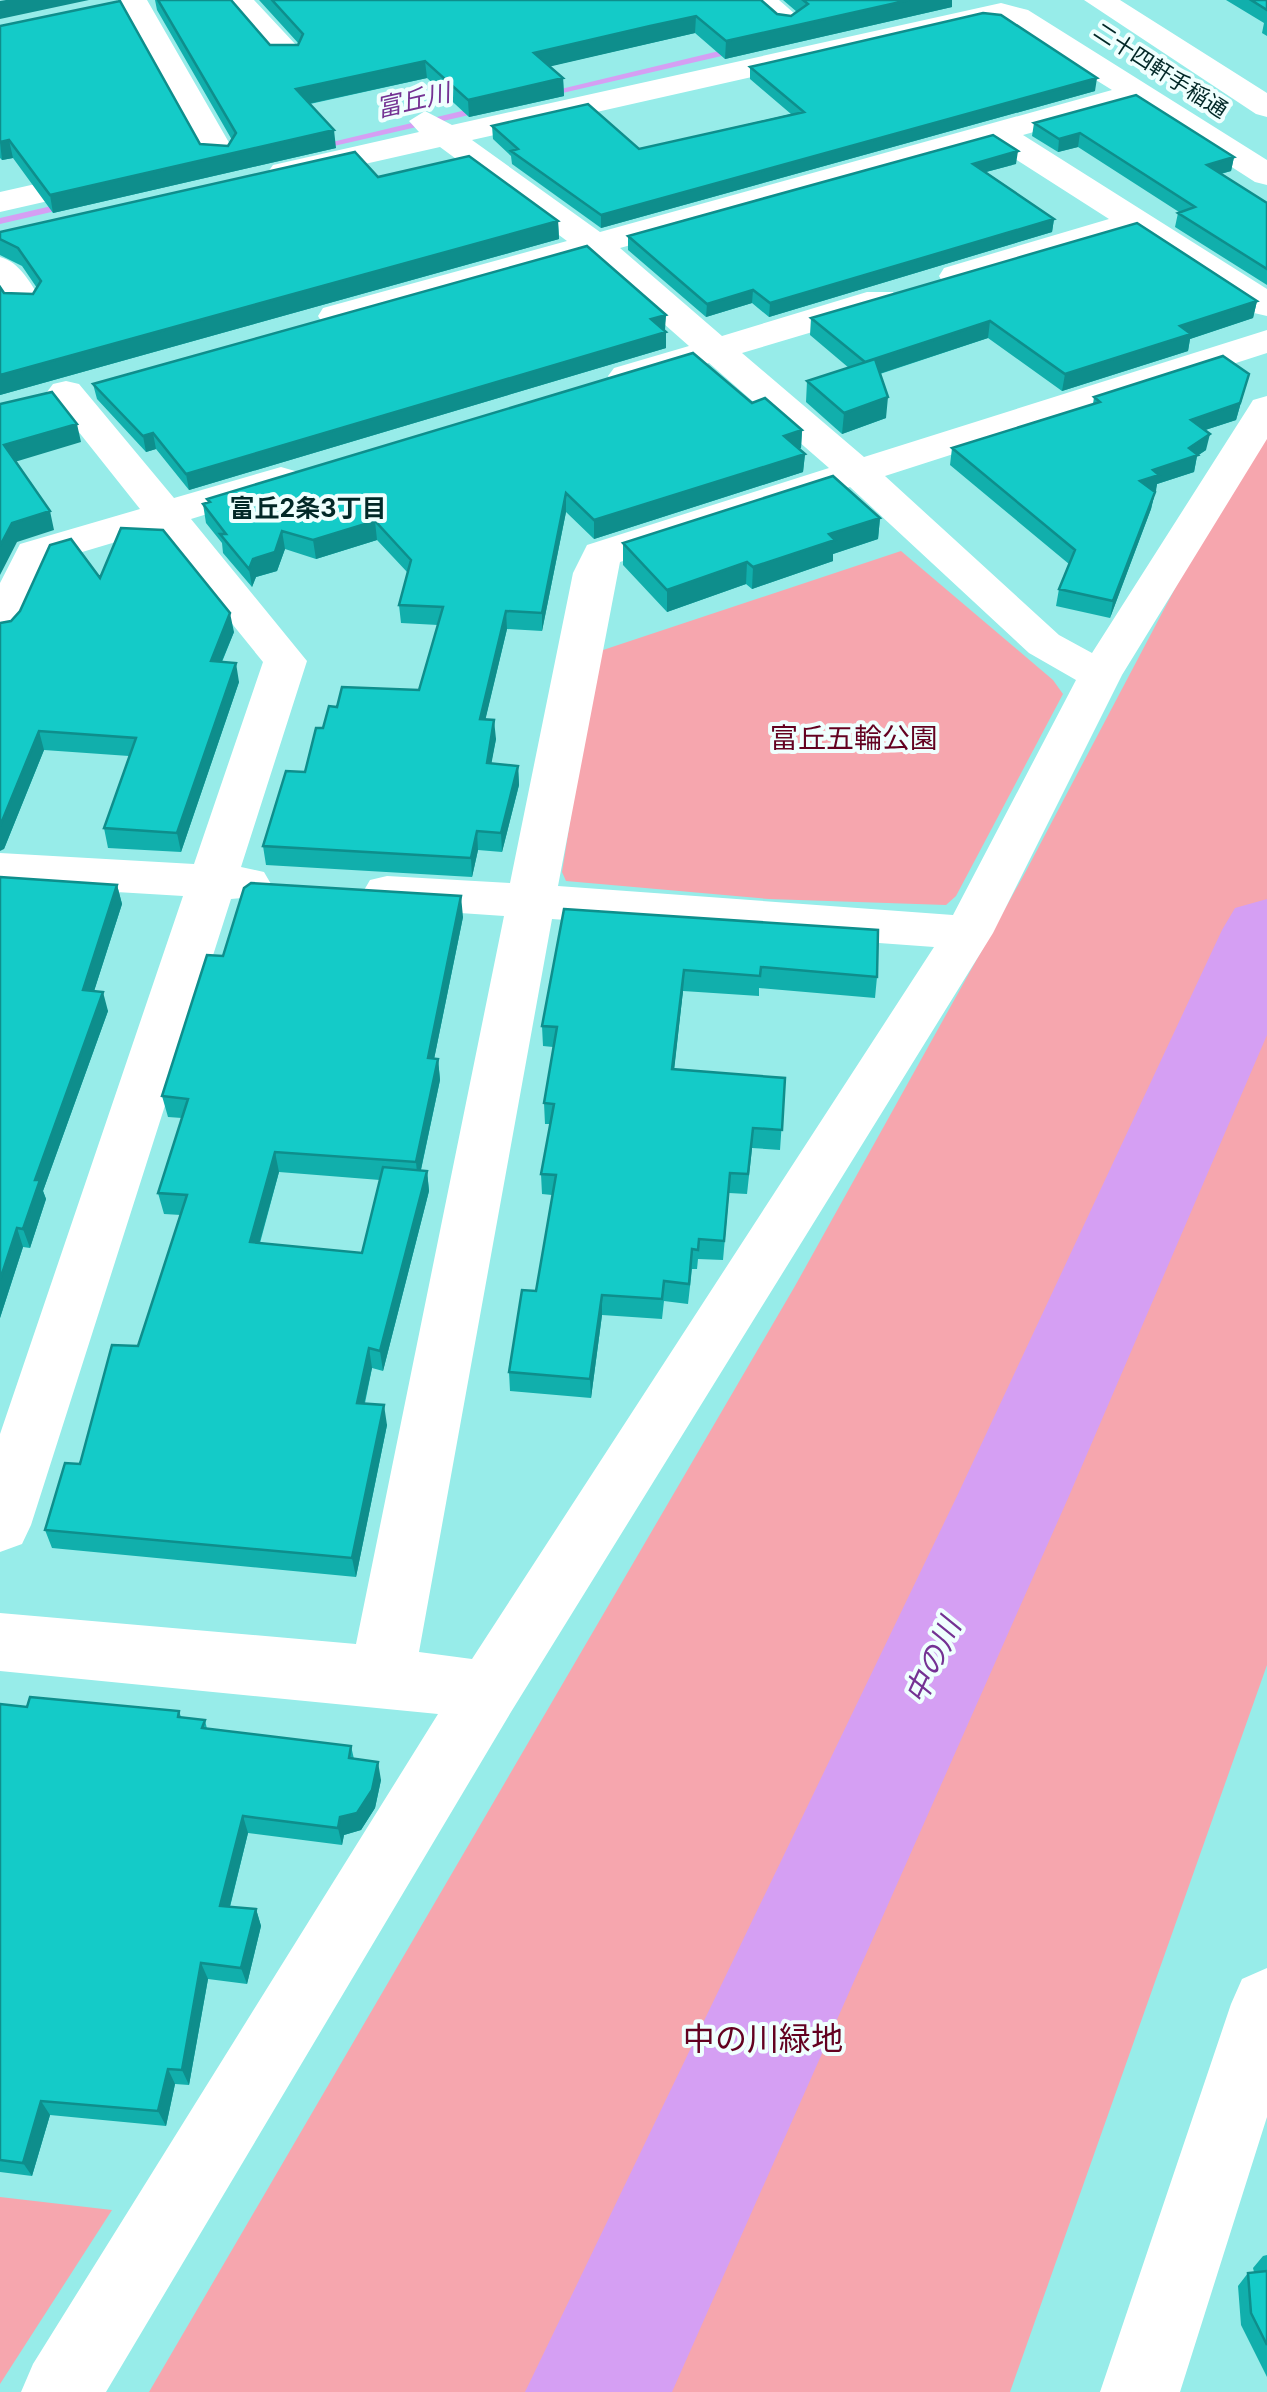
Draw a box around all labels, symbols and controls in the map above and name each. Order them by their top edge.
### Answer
street label: 二十四軒手稲通 [1089,17,1233,123]
water label: 富丘川 [373,76,456,123]
district label: 富丘2条3丁目 [230,493,386,523]
park label: 富丘五輪公園 [770,721,938,755]
water label: 中の川 [897,1609,969,1709]
park label: 中の川緑地 [683,2019,843,2058]

